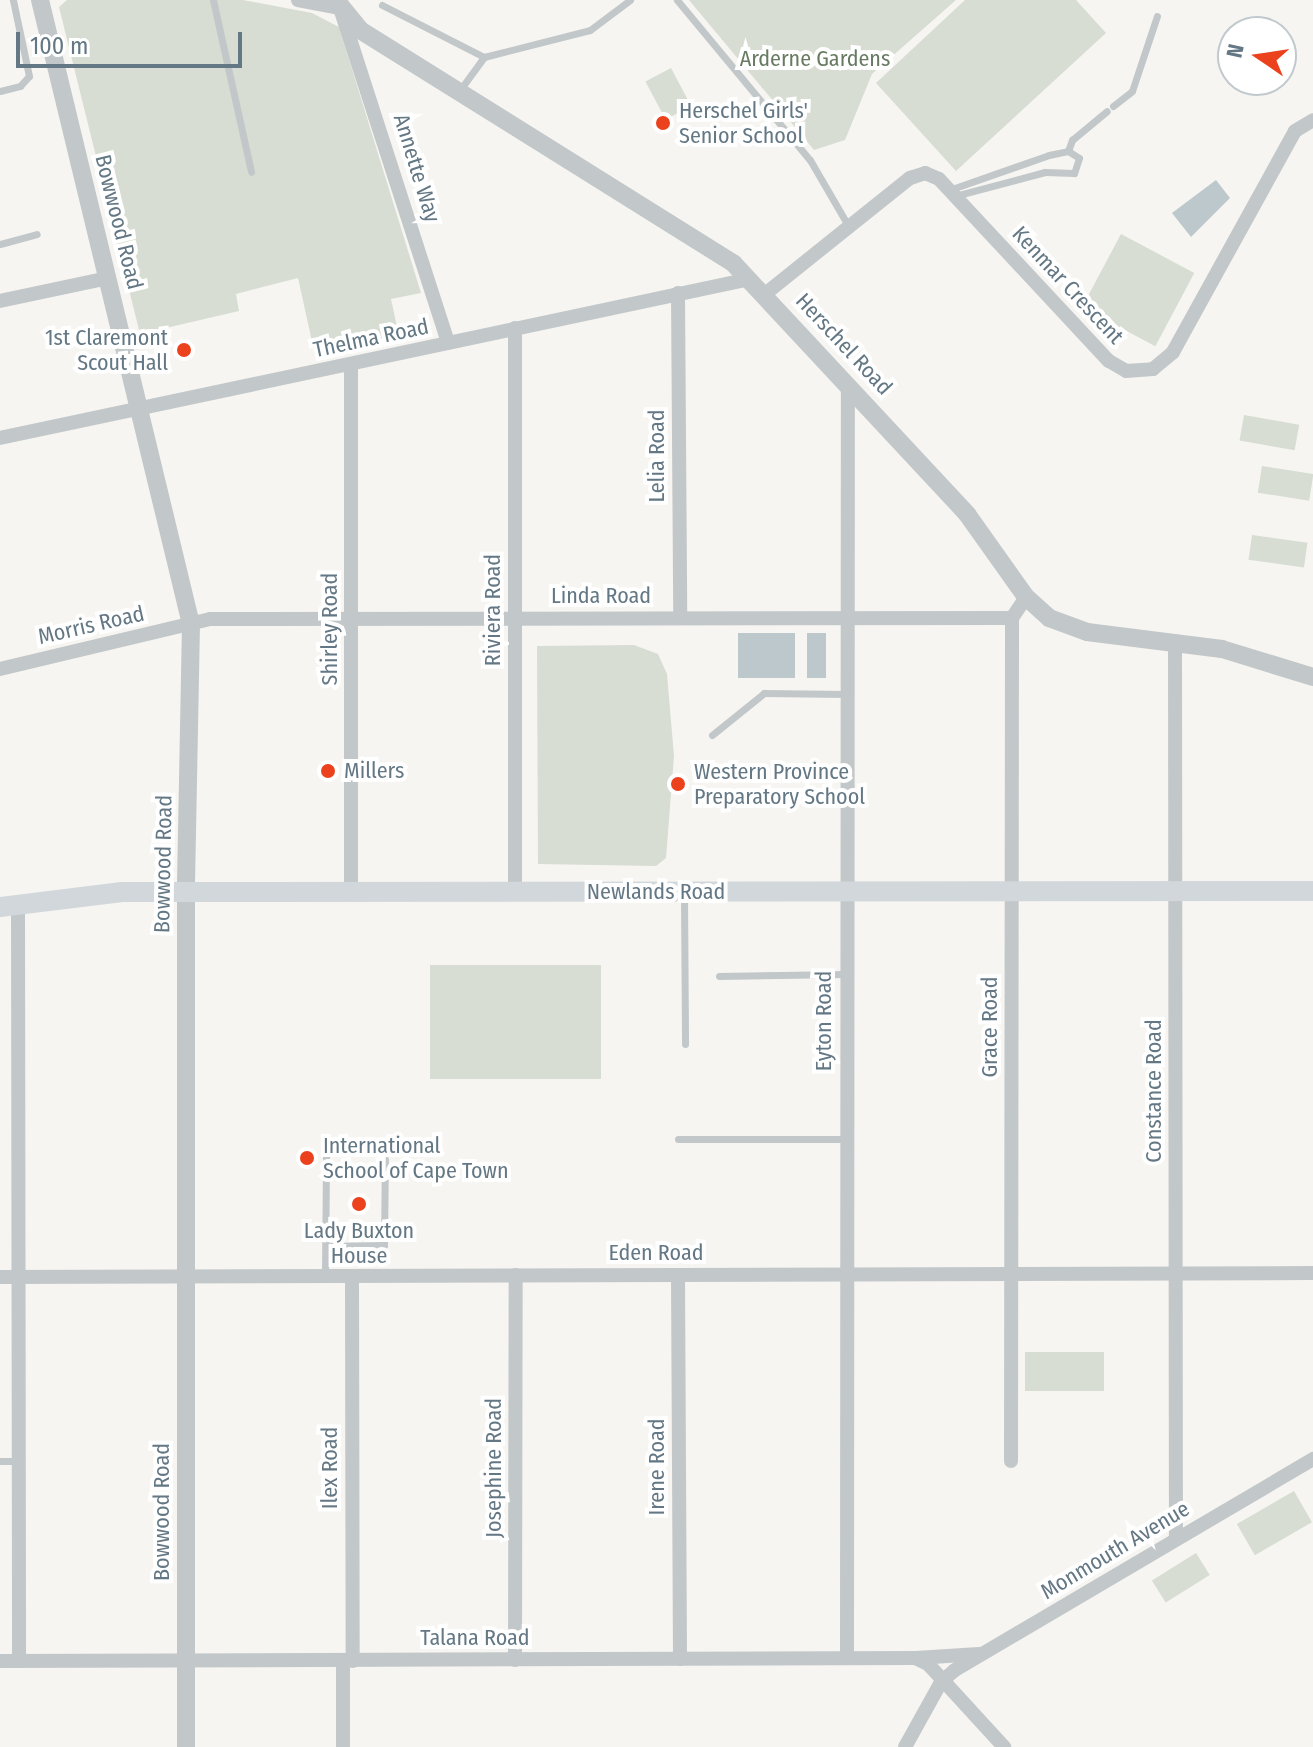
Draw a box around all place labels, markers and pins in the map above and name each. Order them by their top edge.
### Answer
place label: Herschel Girls' Senior School [679,97,808,148]
marker: Herschel Girls' Senior School [654,114,672,132]
place label: 1st Claremont Scout Hall [45,324,168,376]
marker: 1st Claremont Scout Hall [175,341,193,359]
place label: Millers [344,758,404,784]
place label: Western Province Preparatory School [694,758,865,810]
marker: Millers [319,762,337,780]
marker: Western Province Preparatory School [669,775,687,793]
place label: International School of Cape Town [323,1132,509,1184]
marker: International School of Cape Town [298,1149,316,1167]
marker: Lady Buxton House [350,1195,368,1213]
place label: Lady Buxton House [304,1217,414,1268]

